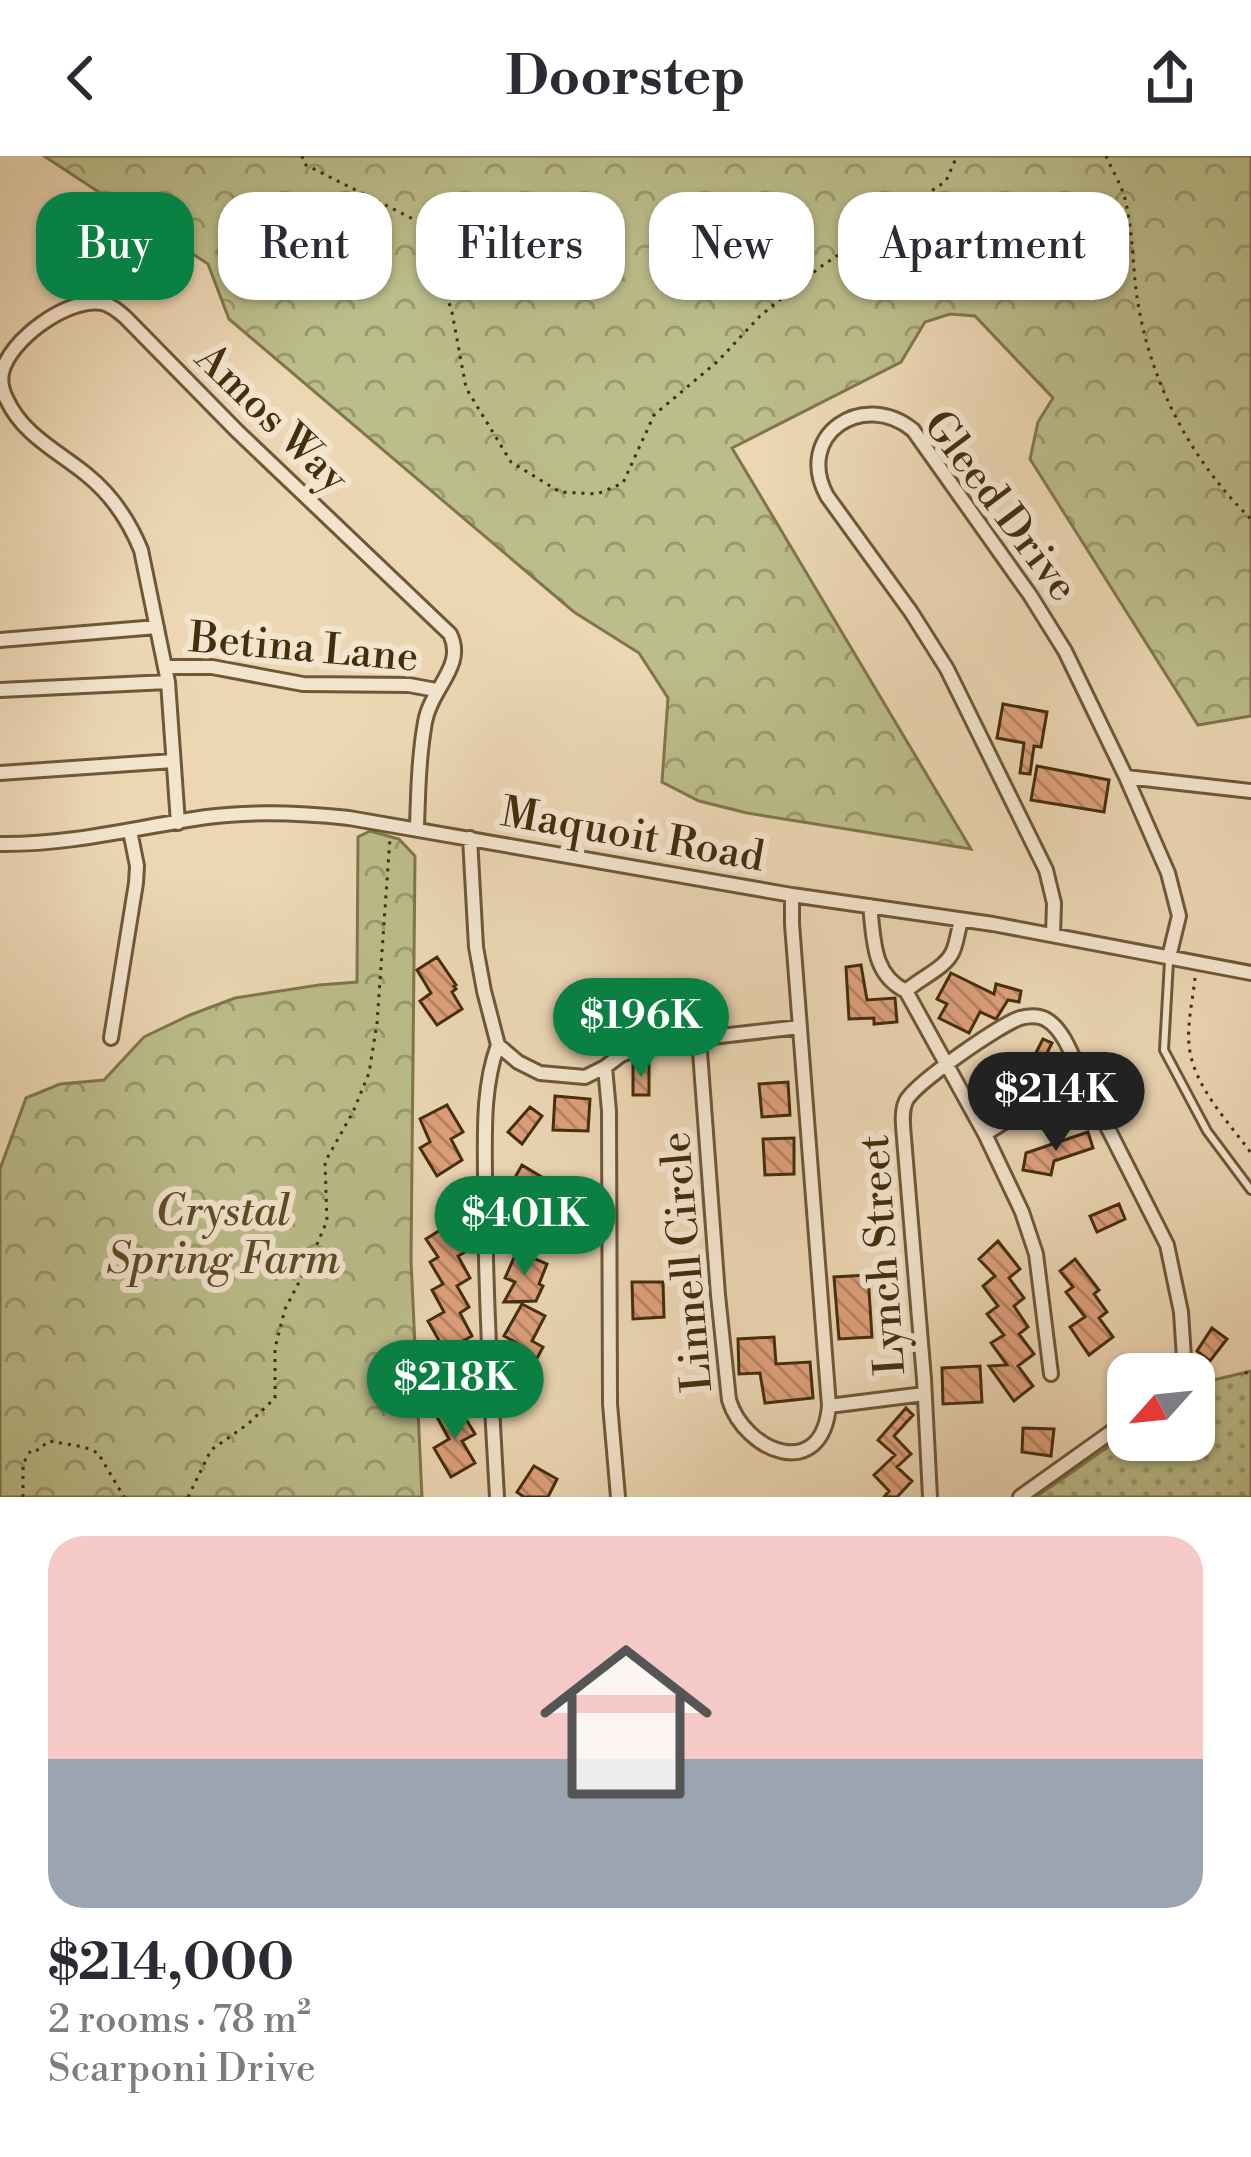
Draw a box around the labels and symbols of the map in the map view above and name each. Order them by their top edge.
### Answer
street label: Amos Way [182,332,360,506]
street label: Gleed Drive [911,401,1089,612]
street label: Betina Lane [186,612,421,685]
street label: Maquoit Road [497,786,768,885]
pin: $196K [557,978,725,1080]
pin: $214K [972,1052,1140,1154]
street label: Linnell Circle [650,1129,725,1394]
street label: Lynch Street [849,1133,919,1377]
pin: $401K [441,1176,609,1278]
park label: Crystal Spring Farm [106,1186,341,1287]
pin: $218K [371,1340,539,1442]
north arrow [1107,1353,1215,1461]

